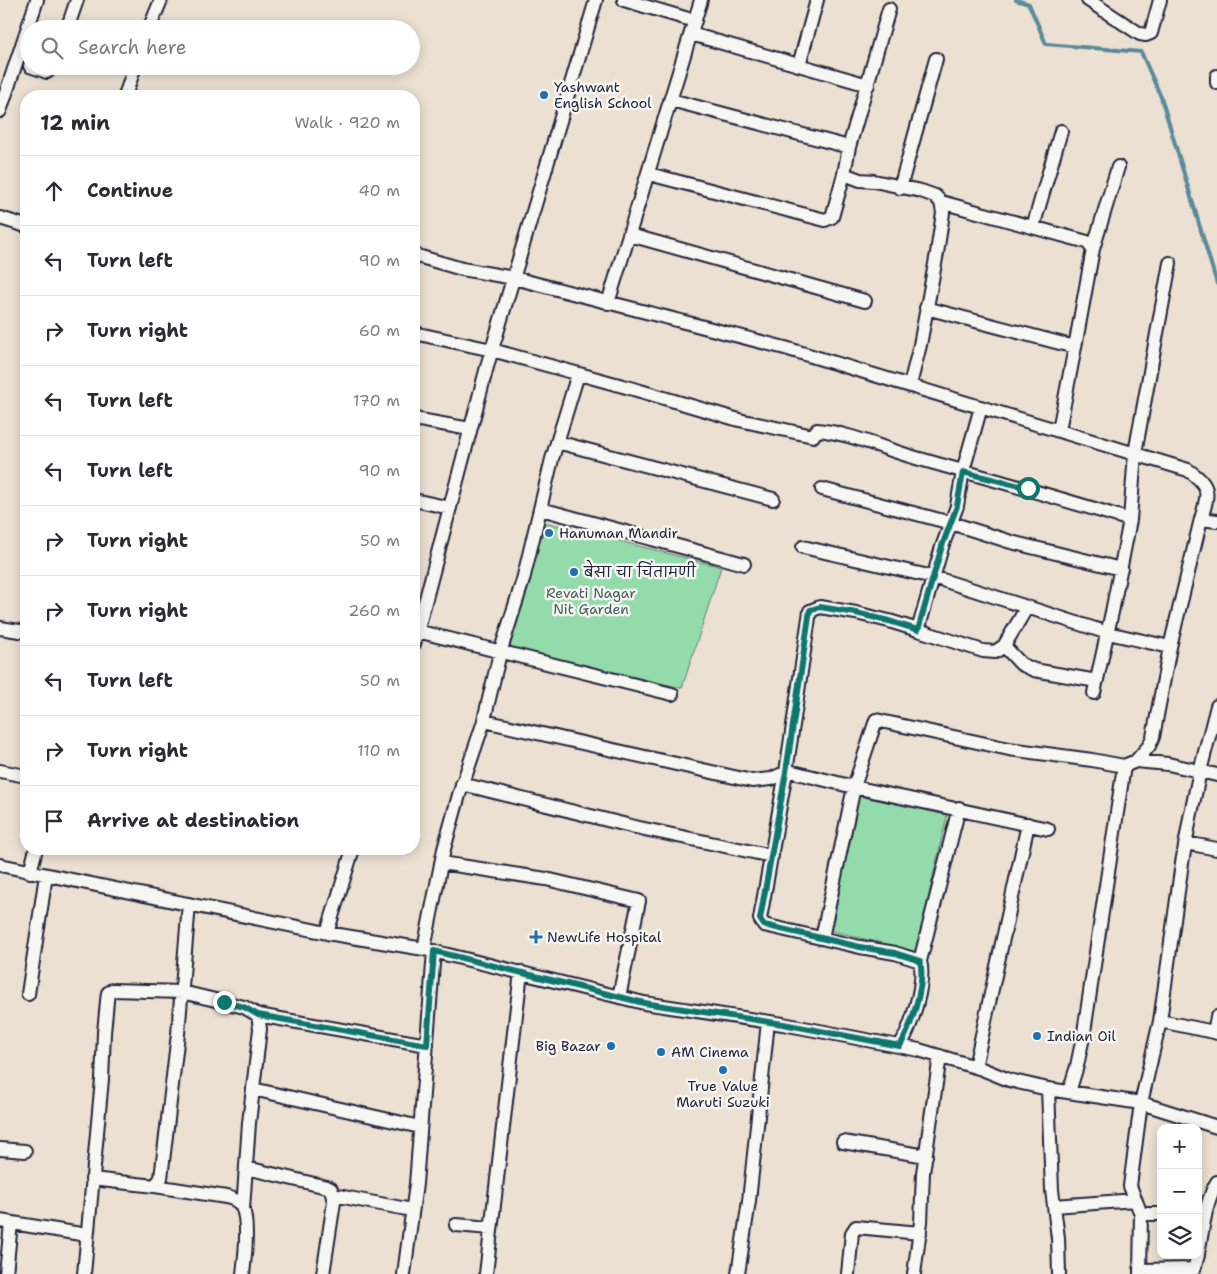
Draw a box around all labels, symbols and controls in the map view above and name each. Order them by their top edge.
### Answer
search box [20,20,420,75]
icon: search [38,34,66,62]
text: Search here [78,35,187,60]
place label: Yashwant English School [554,78,652,112]
marker: Yashwant English School [538,89,550,101]
text: 12 min [40,109,110,137]
text: Walk · 920 m [294,112,400,133]
icon: ahead [40,177,68,205]
text: Continue [87,178,173,203]
text: 40 m [358,180,400,201]
icon: left [40,247,68,275]
text: Turn left [87,248,173,273]
text: 90 m [359,250,400,271]
icon: right [40,317,68,345]
text: Turn right [87,318,188,343]
text: 60 m [359,320,400,341]
icon: left [40,387,68,415]
text: Turn left [87,388,173,413]
text: 170 m [353,390,400,411]
icon: left [40,457,68,485]
text: Turn left [87,458,173,483]
text: 90 m [359,460,400,481]
route start [1017,477,1040,500]
place label: Hanuman Mandir [559,524,678,542]
icon: right [40,527,68,555]
marker: Hanuman Mandir [543,527,555,539]
text: Turn right [87,528,188,553]
text: 50 m [360,530,400,551]
place label: बेसा चा चिंतामणी [583,559,697,581]
marker: बेसा चा चिंतामणी [568,566,580,578]
park label: Revati Nagar Nit Garden [546,584,636,618]
icon: right [40,597,68,625]
text: Turn right [87,598,188,623]
text: 260 m [348,600,400,621]
icon: left [40,667,68,695]
text: Turn left [87,668,173,693]
text: 50 m [360,670,400,691]
icon: right [40,737,68,765]
text: Turn right [87,738,188,763]
text: 110 m [357,740,400,761]
icon: arrive [40,807,68,835]
text: Arrive at destination [87,808,299,833]
place label: NewLife Hospital [547,928,662,946]
marker: NewLife Hospital [529,930,543,944]
route end [213,991,236,1014]
place label: Indian Oil [1047,1027,1116,1045]
marker: Indian Oil [1031,1030,1043,1042]
place label: Big Bazar [536,1037,601,1055]
marker: Big Bazar [605,1040,617,1052]
place label: AM Cinema [671,1043,749,1061]
marker: AM Cinema [655,1046,667,1058]
marker: True Value Maruti Suzuki [717,1064,729,1076]
place label: True Value Maruti Suzuki [676,1077,770,1111]
map controls [1157,1124,1202,1259]
button: + [1157,1124,1202,1169]
button: − [1157,1169,1202,1214]
button: layers [1157,1214,1202,1259]

